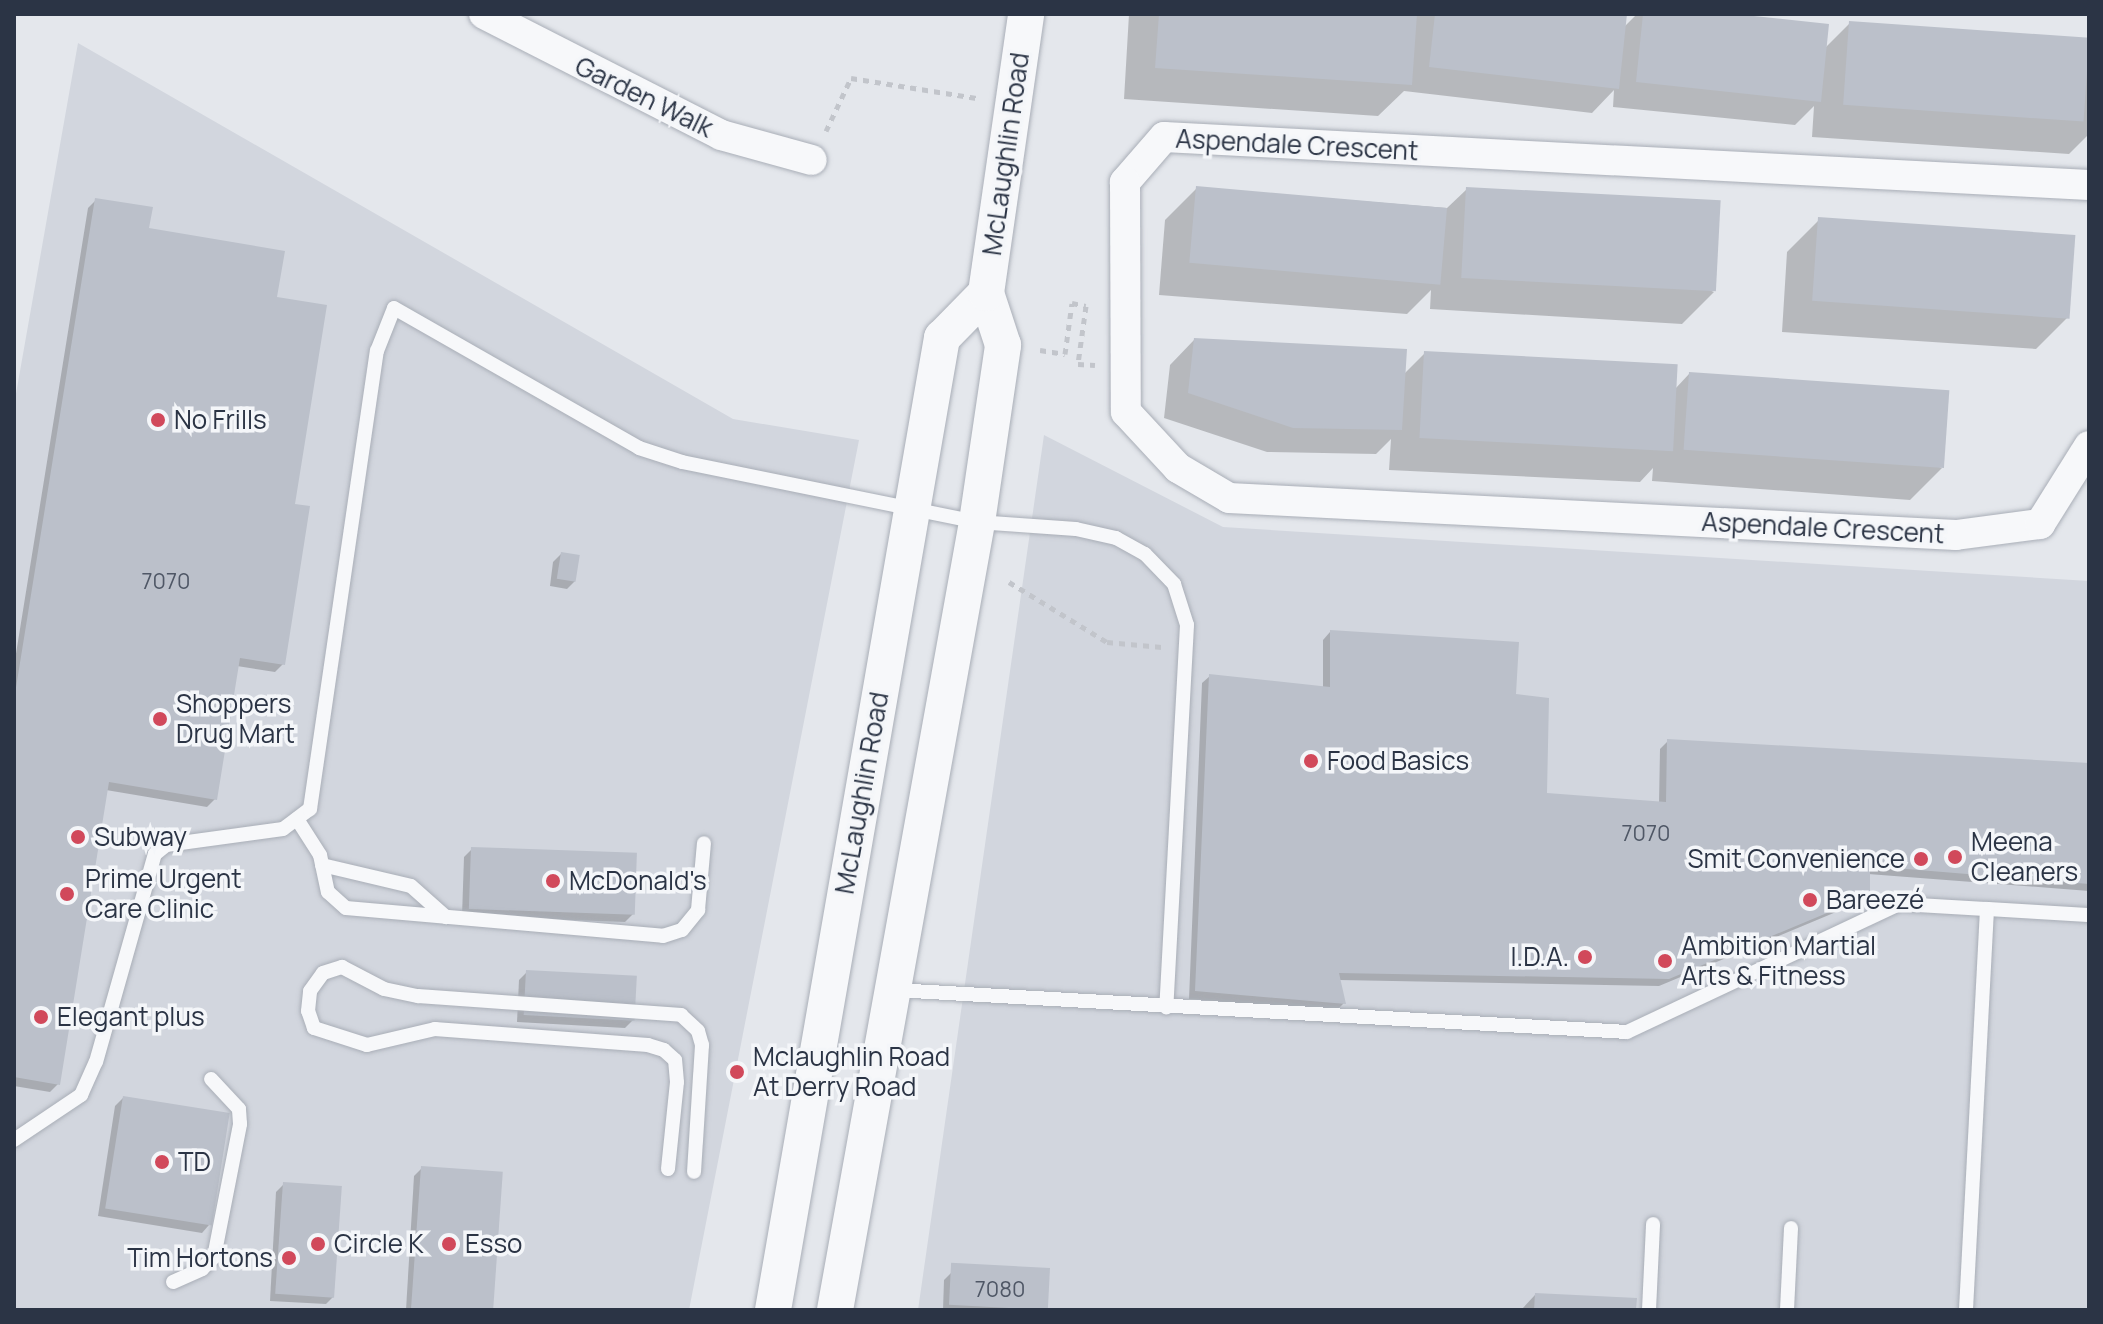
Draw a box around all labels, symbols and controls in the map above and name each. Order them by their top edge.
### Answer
street label: Garden Walk [570,50,718,144]
street label: McLaughlin Road [976,51,1036,257]
street label: Aspendale Crescent [1175,123,1419,167]
place label: No Frills [174,404,267,436]
marker: No Frills [149,411,167,429]
street label: Aspendale Crescent [1701,506,1945,550]
house number: 7070 [142,569,190,595]
place label: Shoppers Drug Mart [176,688,295,750]
street label: McLaughlin Road [829,690,895,896]
marker: Shoppers Drug Mart [151,710,169,728]
place label: Food Basics [1327,745,1469,777]
marker: Food Basics [1302,752,1320,770]
place label: Subway [94,821,187,853]
house number: 7070 [1622,821,1670,847]
place label: Meena Cleaners [1971,826,2078,888]
marker: Subway [69,828,87,846]
place label: Smit Convenience [1687,843,1905,875]
marker: Meena Cleaners [1946,848,1964,866]
marker: Smit Convenience [1912,850,1930,868]
place label: Prime Urgent Care Clinic [85,863,242,924]
place label: McDonald's [569,865,707,897]
marker: McDonald's [544,872,562,890]
marker: Prime Urgent Care Clinic [56,883,78,905]
place label: Bareezé [1826,884,1924,916]
marker: Bareezé [1801,891,1819,909]
place label: Ambition Martial Arts & Fitness [1681,930,1876,992]
place label: I.D.A. [1511,941,1569,973]
marker: I.D.A. [1576,948,1594,966]
marker: Ambition Martial Arts & Fitness [1656,952,1674,970]
place label: Elegant plus [57,1001,205,1033]
marker: Elegant plus [32,1008,50,1026]
place label: Mclaughlin Road At Derry Road [753,1041,950,1102]
marker: Mclaughlin Road At Derry Road [728,1063,746,1081]
place label: TD [178,1146,211,1178]
marker: TD [153,1153,171,1171]
place label: Circle K [334,1228,424,1260]
place label: Esso [465,1228,522,1260]
marker: Circle K [309,1235,327,1253]
marker: Esso [440,1235,458,1253]
place label: Tim Hortons [127,1242,273,1274]
marker: Tim Hortons [280,1249,298,1267]
house number: 7080 [975,1277,1025,1303]

